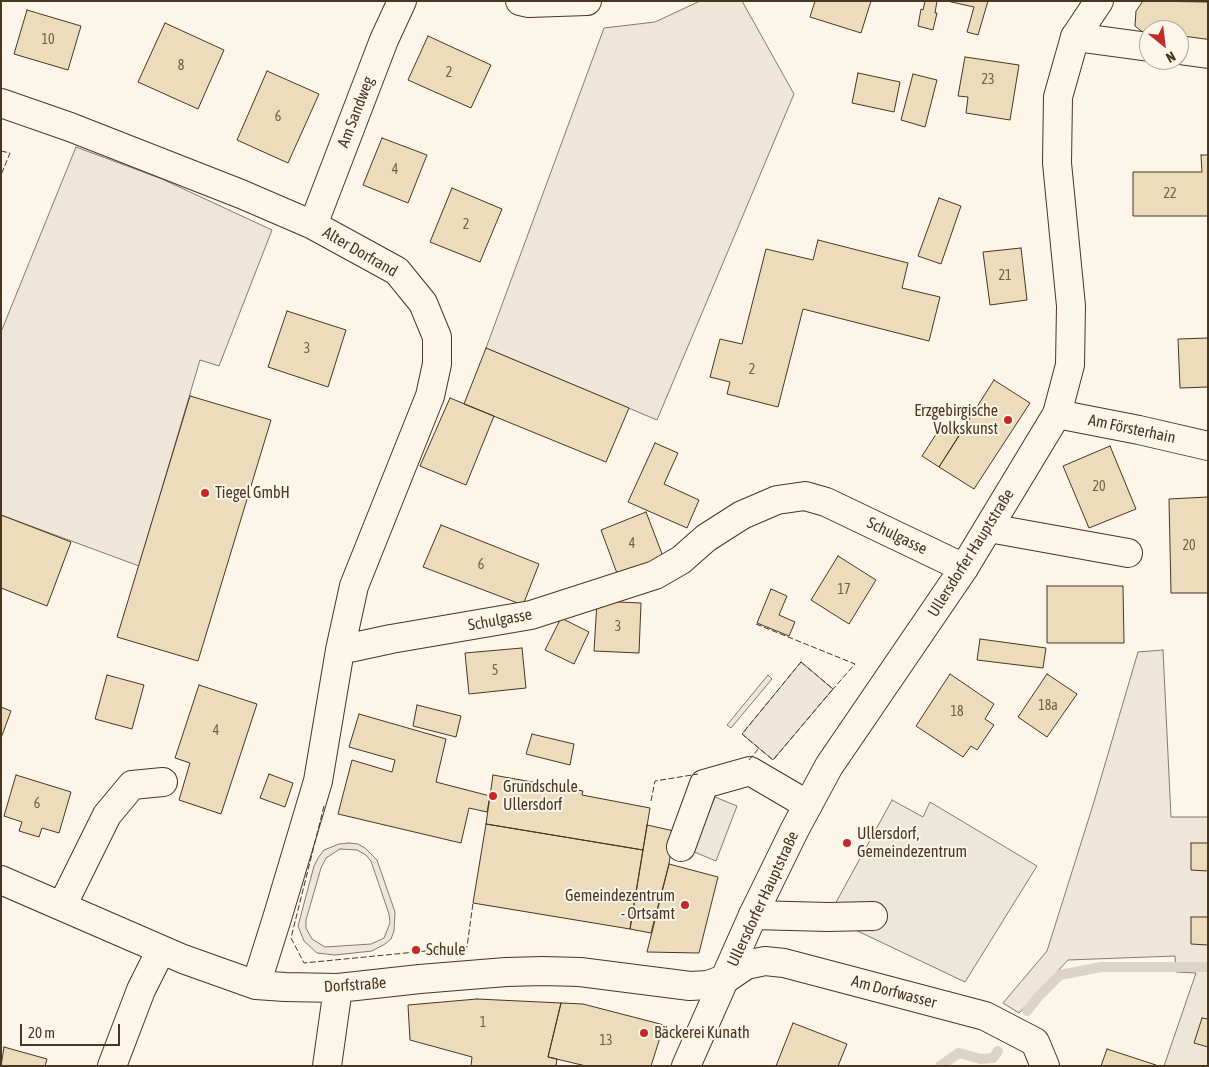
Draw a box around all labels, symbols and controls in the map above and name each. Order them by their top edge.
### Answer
north arrow [1139,20,1189,70]
house number: 10 [41,32,55,48]
text: N [1163,48,1178,66]
house number: 8 [178,58,184,74]
house number: 2 [446,65,452,81]
house number: 23 [981,72,995,88]
street label: Am Sandweg [334,74,378,150]
house number: 6 [275,109,281,125]
house number: 4 [392,162,398,178]
house number: 22 [1163,186,1177,202]
house number: 2 [463,217,469,233]
street label: Alter Dorfrand [319,223,401,281]
house number: 21 [998,268,1012,284]
house number: 3 [304,341,310,357]
house number: 2 [749,362,755,378]
place label: Erzgebirgische Volkskunst [914,401,998,439]
street label: Am Försterhain [1087,410,1177,448]
marker: Erzgebirgische Volkskunst [1002,414,1014,426]
house number: 20 [1092,479,1106,495]
place label: Tiegel GmbH [215,483,290,503]
street label: Ullersdorfer Hauptstraße [924,486,1018,620]
marker: Tiegel GmbH [199,487,211,499]
street label: Schulgasse [864,513,930,559]
house number: 4 [629,536,635,552]
house number: 20 [1182,538,1196,554]
house number: 6 [478,557,484,573]
house number: 17 [837,582,851,598]
street label: Schulgasse [466,605,534,635]
house number: 3 [615,619,621,635]
house number: 5 [492,663,498,679]
house number: 18a [1038,698,1058,714]
house number: 18 [950,704,964,720]
house number: 4 [213,723,219,739]
place label: Grundschule Ullersdorf [503,777,578,815]
marker: Grundschule Ullersdorf [487,790,499,802]
house number: 6 [34,796,40,812]
place label: Ullersdorf, Gemeindezentrum [857,824,967,862]
street label: Ullersdorfer Hauptstraße [723,828,803,970]
marker: Ullersdorf, Gemeindezentrum [841,837,853,849]
place label: Gemeindezentrum - Ortsamt [565,886,675,924]
marker: Gemeindezentrum - Ortsamt [679,899,691,911]
place label: Schule [426,940,465,960]
marker: Schule [410,944,422,956]
street label: Am Dorfwasser [849,971,939,1013]
street label: Dorfstraße [323,973,387,997]
scale bar [22,1014,122,1046]
house number: 1 [480,1015,486,1031]
place label: Bäckerei Kunath [654,1023,750,1043]
text: 20 m [28,1024,55,1041]
marker: Bäckerei Kunath [638,1027,650,1039]
house number: 13 [599,1033,613,1049]

